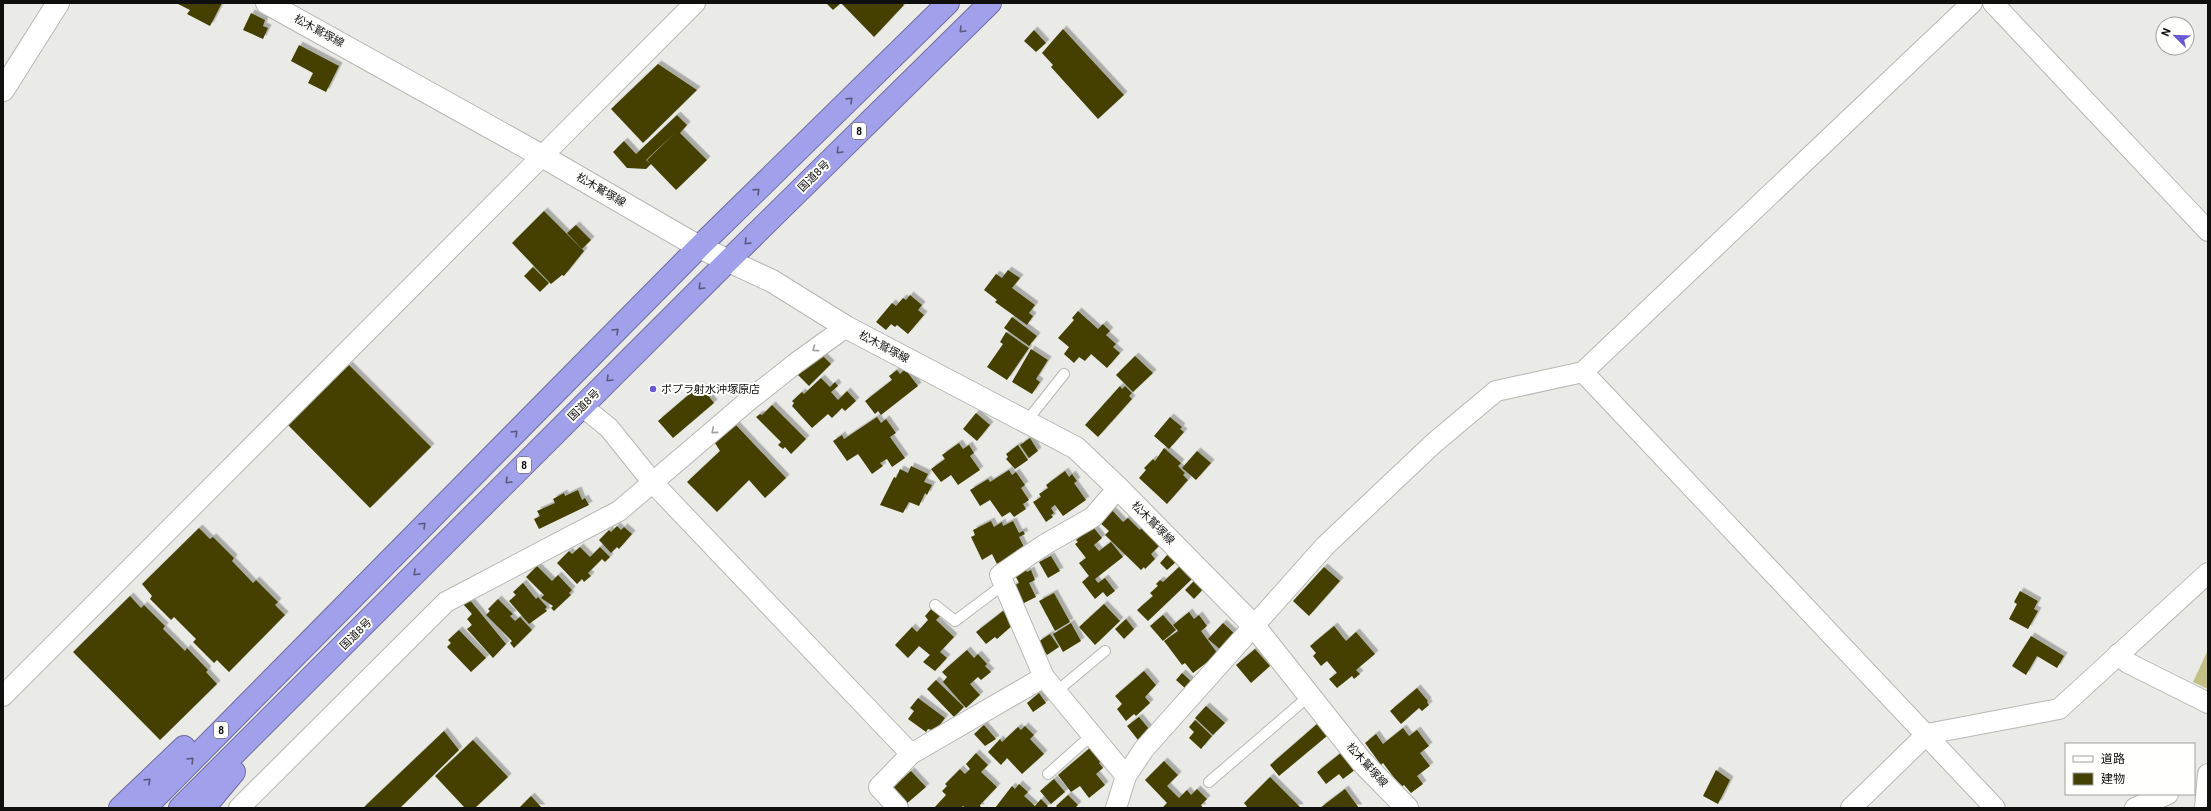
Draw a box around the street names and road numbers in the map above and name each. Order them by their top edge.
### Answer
street label: 松木鷲塚線 [292,12,346,50]
road number: 8 [852,123,866,139]
street label: 国道8号 [796,158,832,194]
street label: 松木鷲塚線 [574,171,628,209]
street label: 松木鷲塚線 [857,328,911,366]
street label: 国道8号 [566,387,602,423]
road number: 8 [517,457,531,473]
street label: 松木鷲塚線 [1129,499,1177,547]
street label: 国道8号 [338,616,374,652]
road number: 8 [214,722,228,738]
street label: 松木鷲塚線 [1344,740,1390,790]

